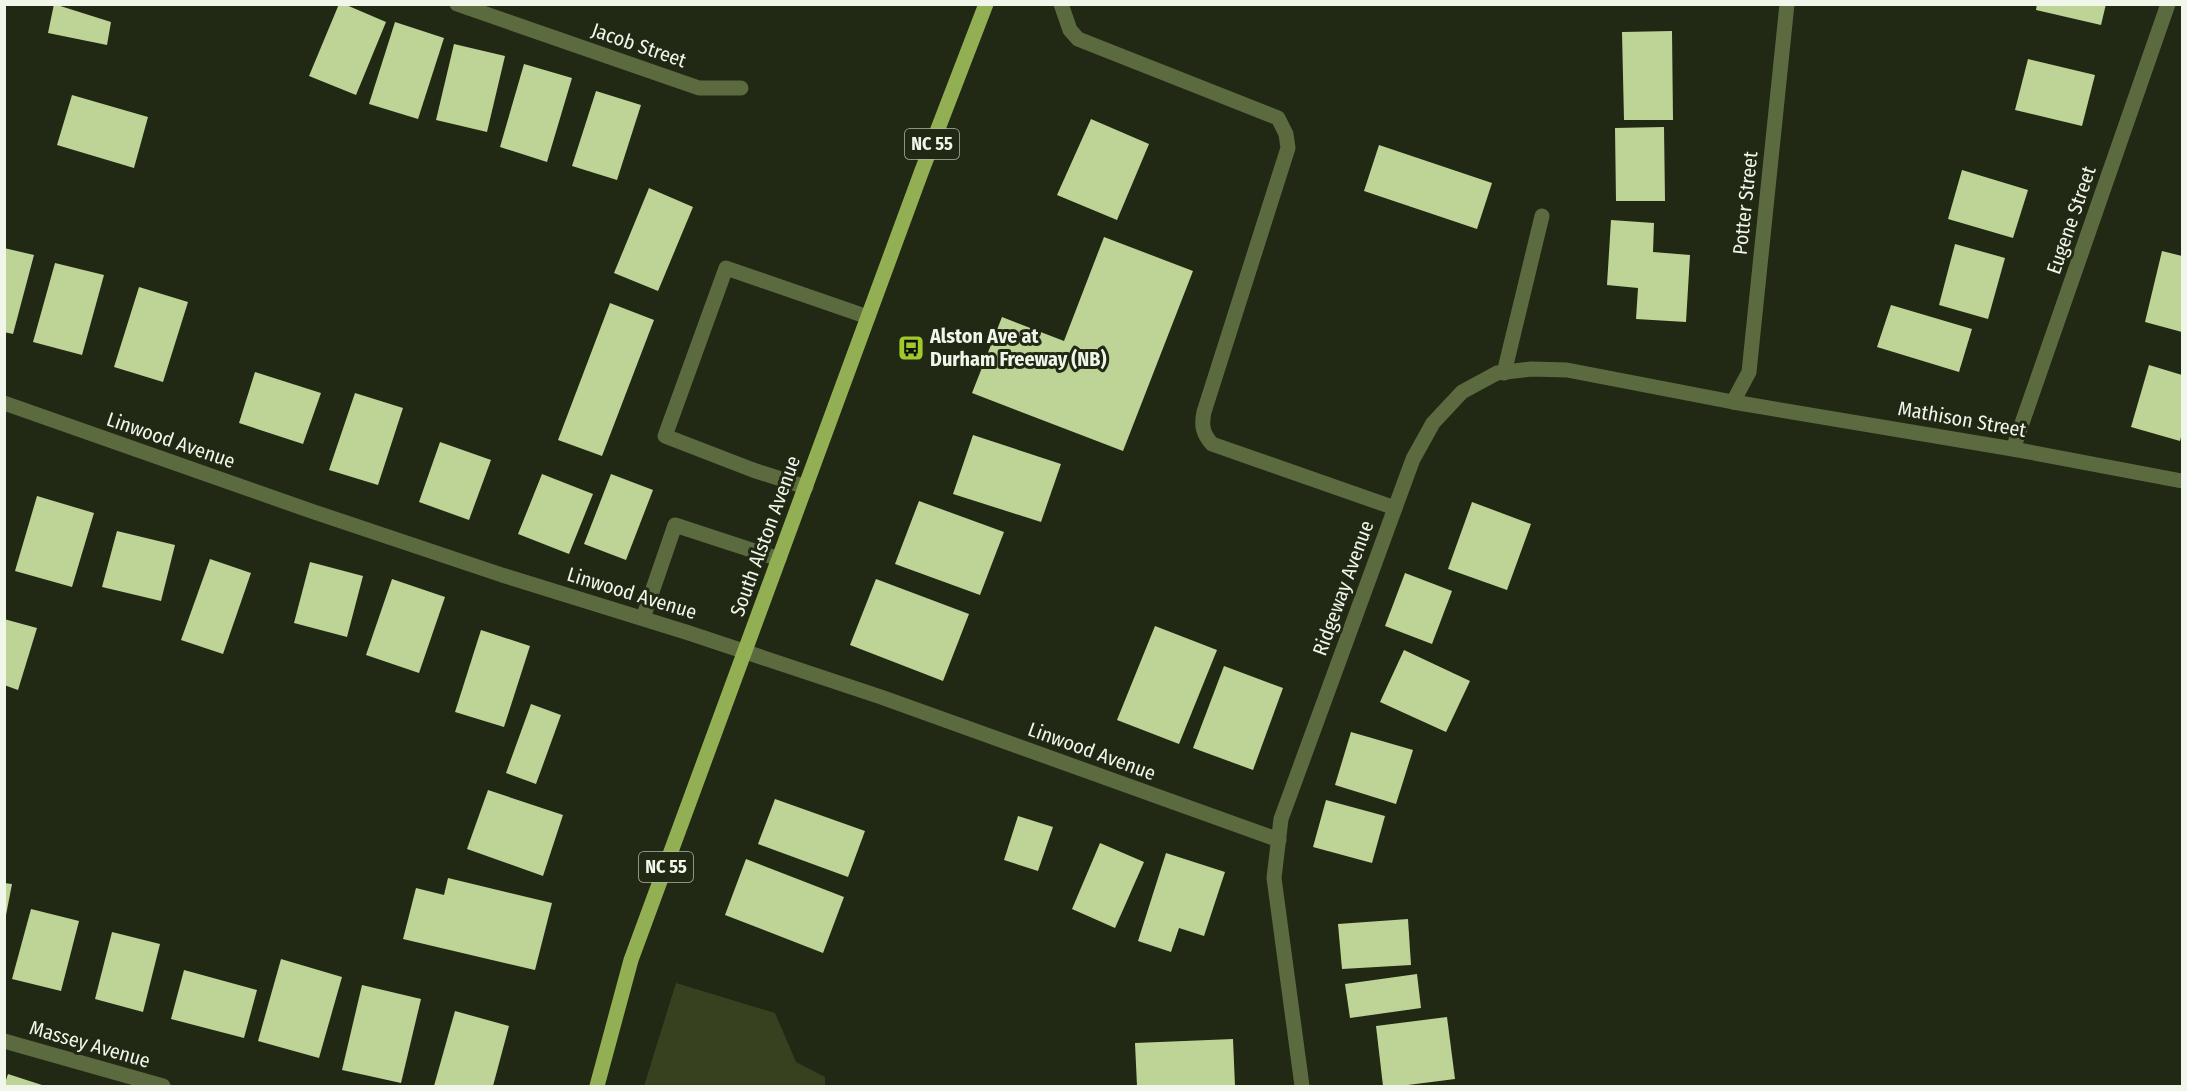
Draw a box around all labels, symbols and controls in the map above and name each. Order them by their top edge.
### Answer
street label: Jacob Street [589,18,690,73]
road number: NC 55 [905,129,959,159]
street label: Potter Street [1728,150,1762,256]
street label: Eugene Street [2041,162,2101,277]
place label: Alston Ave at Durham Freeway (NB) [929,324,1107,371]
bus stop icon: Alston Ave at Durham Freeway (NB) [896,333,926,363]
street label: Mathison Street [1896,396,2028,442]
street label: Linwood Avenue [104,407,238,473]
street label: South Alston Avenue [725,452,805,620]
street label: Ridgeway Avenue [1307,517,1379,659]
street label: Linwood Avenue [564,562,700,624]
street label: Linwood Avenue [1025,717,1159,785]
road number: NC 55 [639,852,693,882]
street label: Massey Avenue [27,1015,153,1073]

